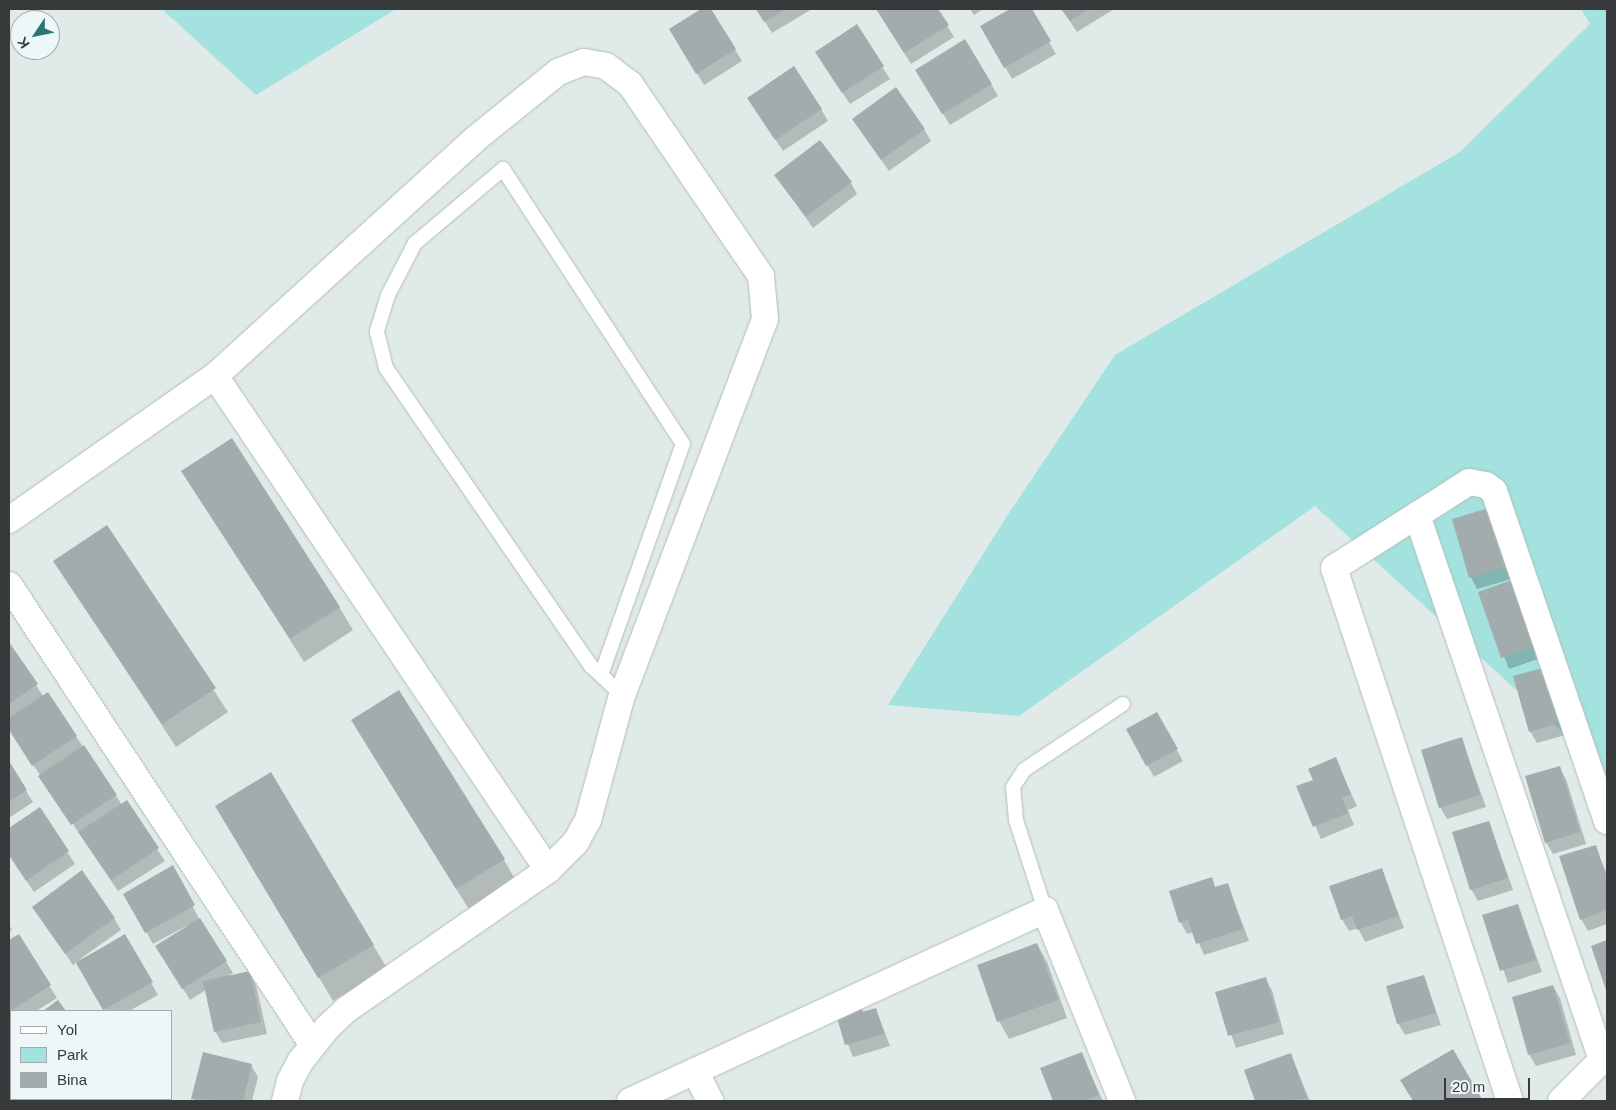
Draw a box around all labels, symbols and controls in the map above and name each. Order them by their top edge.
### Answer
north arrow [10,10,60,60]
text: K [14,34,33,51]
legend [10,1010,172,1100]
text: Yol [57,1021,77,1038]
text: Park [57,1046,88,1063]
scale bar [1446,1068,1532,1100]
text: Bina [57,1071,87,1088]
text: 20 m [1452,1078,1485,1095]

